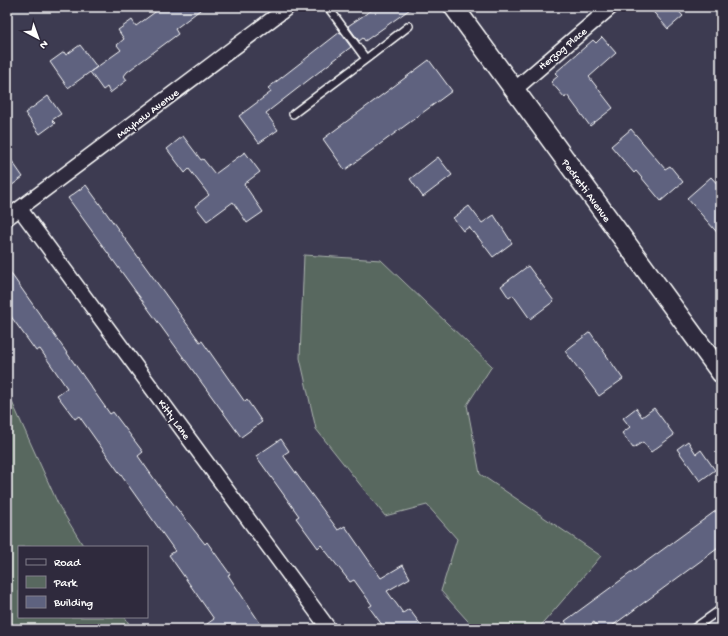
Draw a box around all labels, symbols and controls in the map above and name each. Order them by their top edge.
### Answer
north arrow [18,18,58,58]
street label: Herzog Place [537,26,590,73]
text: N [37,37,50,51]
street label: Mayhew Avenue [115,87,182,142]
street label: Pedretti Avenue [558,157,612,225]
street label: Kitty Lane [155,398,192,443]
legend [18,546,148,618]
text: Road [54,557,81,571]
text: Park [53,577,79,591]
text: Building [53,597,93,611]

